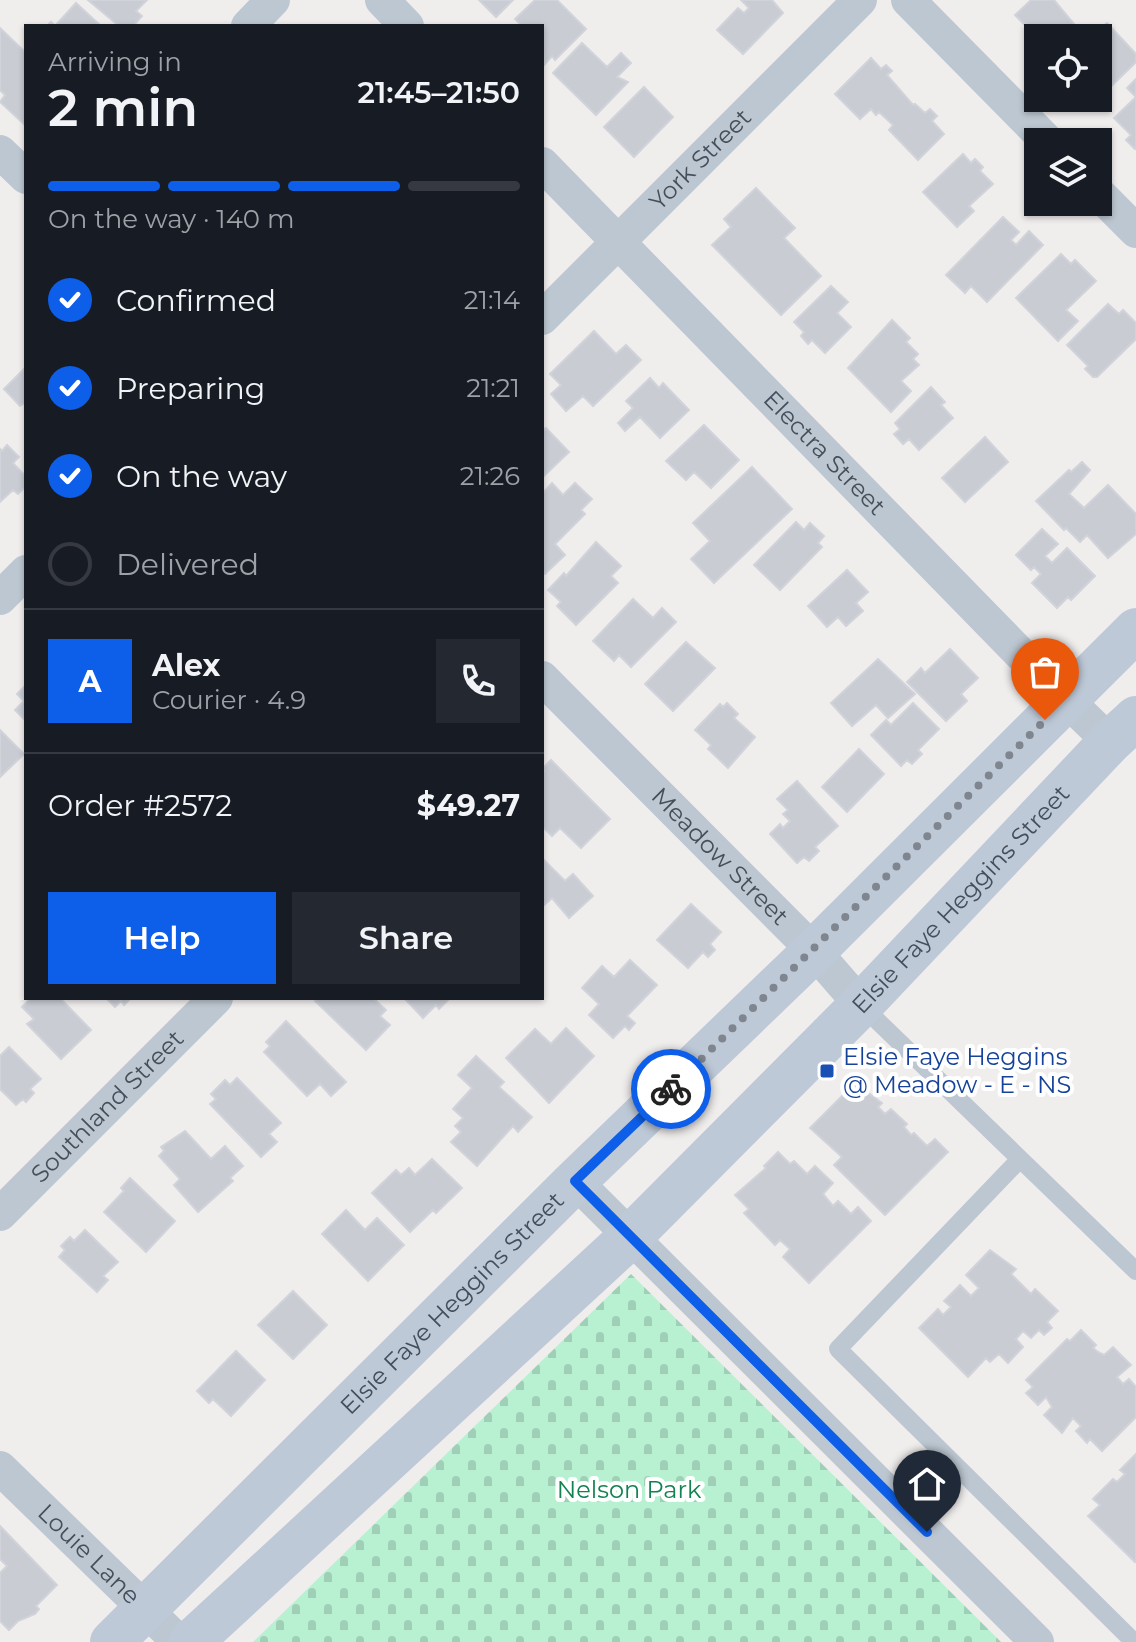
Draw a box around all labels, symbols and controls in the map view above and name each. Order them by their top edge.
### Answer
map controls [1024,24,1112,216]
button: locate [1024,24,1112,112]
text: Arriving in [48,46,182,78]
text: 21:45–21:50 [357,74,520,111]
text: 2 min [48,76,198,139]
street label: York Street [643,102,757,216]
button: layers [1024,128,1112,216]
text: On the way · 140 m [48,203,294,235]
icon: check [48,278,92,322]
text: Confirmed [116,282,276,319]
text: 21:14 [464,284,520,316]
icon: check [48,366,92,410]
text: Preparing [116,370,265,407]
text: 21:21 [466,372,520,404]
street label: Electra Street [758,385,892,521]
icon: check [48,454,92,498]
text: On the way [116,458,287,495]
text: 21:26 [460,460,520,492]
text: Delivered [116,546,259,583]
pin [1011,638,1079,720]
button: phone [436,639,520,723]
text: Alex [152,647,220,684]
icon: bag [1023,650,1067,694]
text: A [79,663,101,700]
text: Courier · 4.9 [152,684,306,716]
street label: Elsie Faye Heggins Street [846,779,1076,1019]
street label: Meadow Street [646,781,795,931]
text: Order #2572 [48,787,232,824]
text: $49.27 [417,787,520,824]
button: Help [48,892,276,984]
button: Share [292,892,520,984]
street label: Southland Street [25,1024,190,1189]
place label: Elsie Faye Heggins @ Meadow - E - NS [843,1042,1071,1099]
courier [631,1049,711,1129]
marker: Elsie Faye Heggins @ Meadow - E - NS [818,1062,836,1080]
icon: bike [649,1067,693,1111]
street label: Elsie Faye Heggins Street [334,1185,570,1420]
pin [893,1450,961,1532]
icon: home [905,1462,949,1506]
park label: Nelson Park [557,1475,702,1504]
street label: Louie Lane [32,1498,147,1610]

